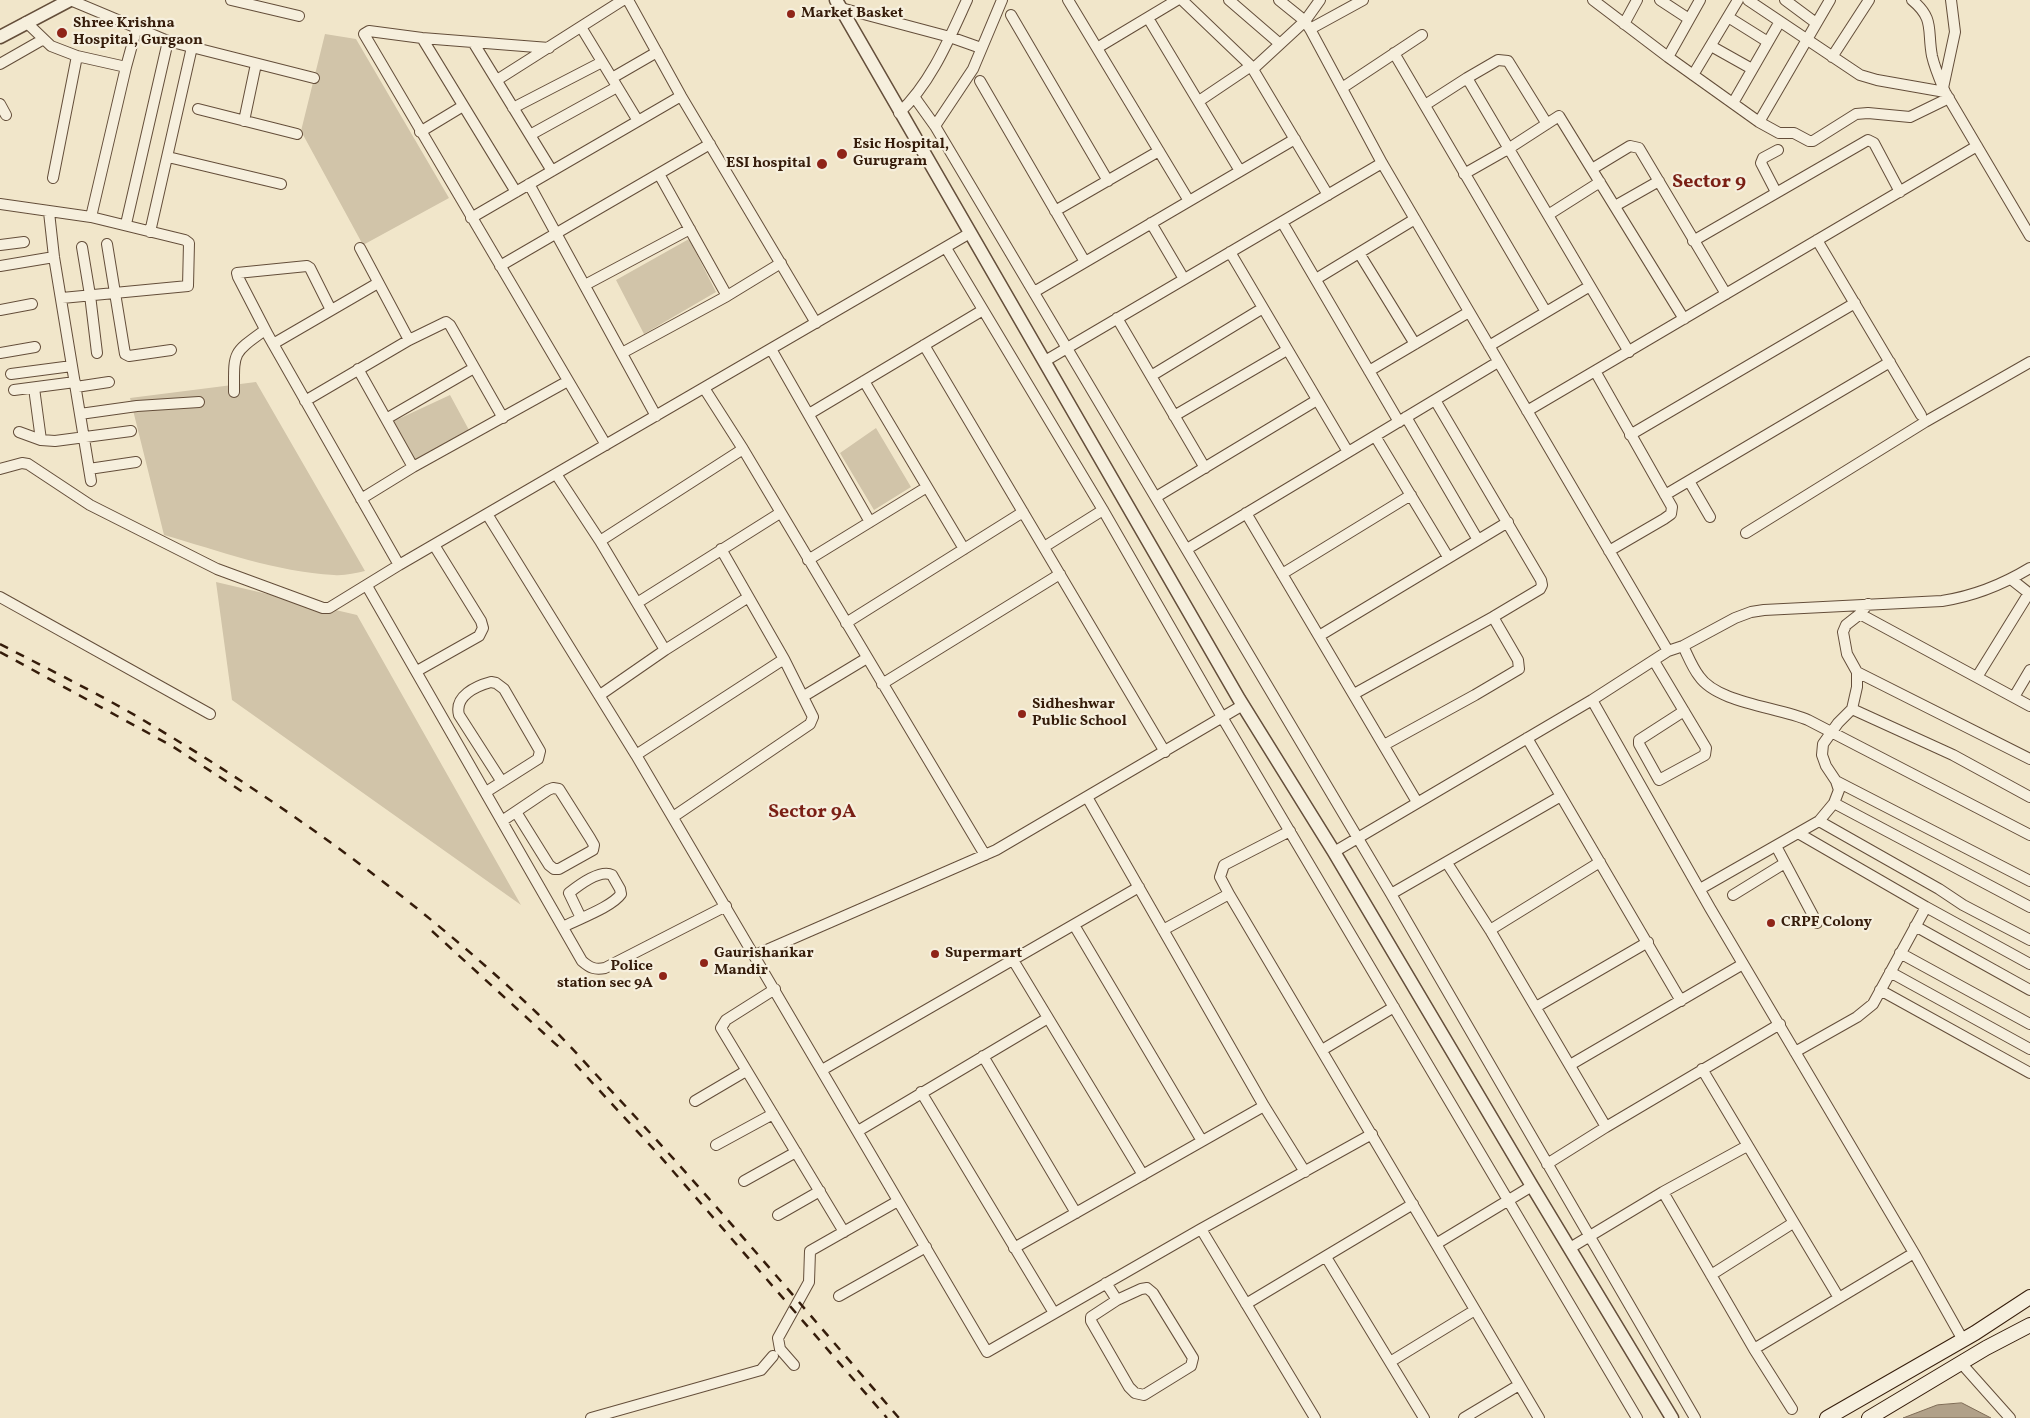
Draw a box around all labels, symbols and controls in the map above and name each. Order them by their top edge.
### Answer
place label: Market Basket [801,5,903,23]
marker: Market Basket [785,8,797,20]
place label: Shree Krishna Hospital, Gurgaon [73,15,203,50]
marker: Shree Krishna Hospital, Gurgaon [55,26,69,40]
place label: Esic Hospital, Gurugram [853,136,949,171]
marker: Esic Hospital, Gurugram [835,147,849,161]
place label: ESI hospital [726,155,811,173]
marker: ESI hospital [815,157,829,171]
district label: Sector 9 [1672,171,1746,195]
place label: Sidheshwar Public School [1032,696,1127,731]
marker: Sidheshwar Public School [1016,708,1028,720]
district label: Sector 9A [768,801,856,825]
place label: CRPF Colony [1781,914,1872,932]
marker: CRPF Colony [1765,917,1777,929]
place label: Gaurishankar Mandir [714,945,814,980]
place label: Supermart [945,945,1022,963]
marker: Supermart [929,948,941,960]
marker: Gaurishankar Mandir [698,957,710,969]
place label: Police station sec 9A [557,958,653,993]
marker: Police station sec 9A [657,970,669,982]

